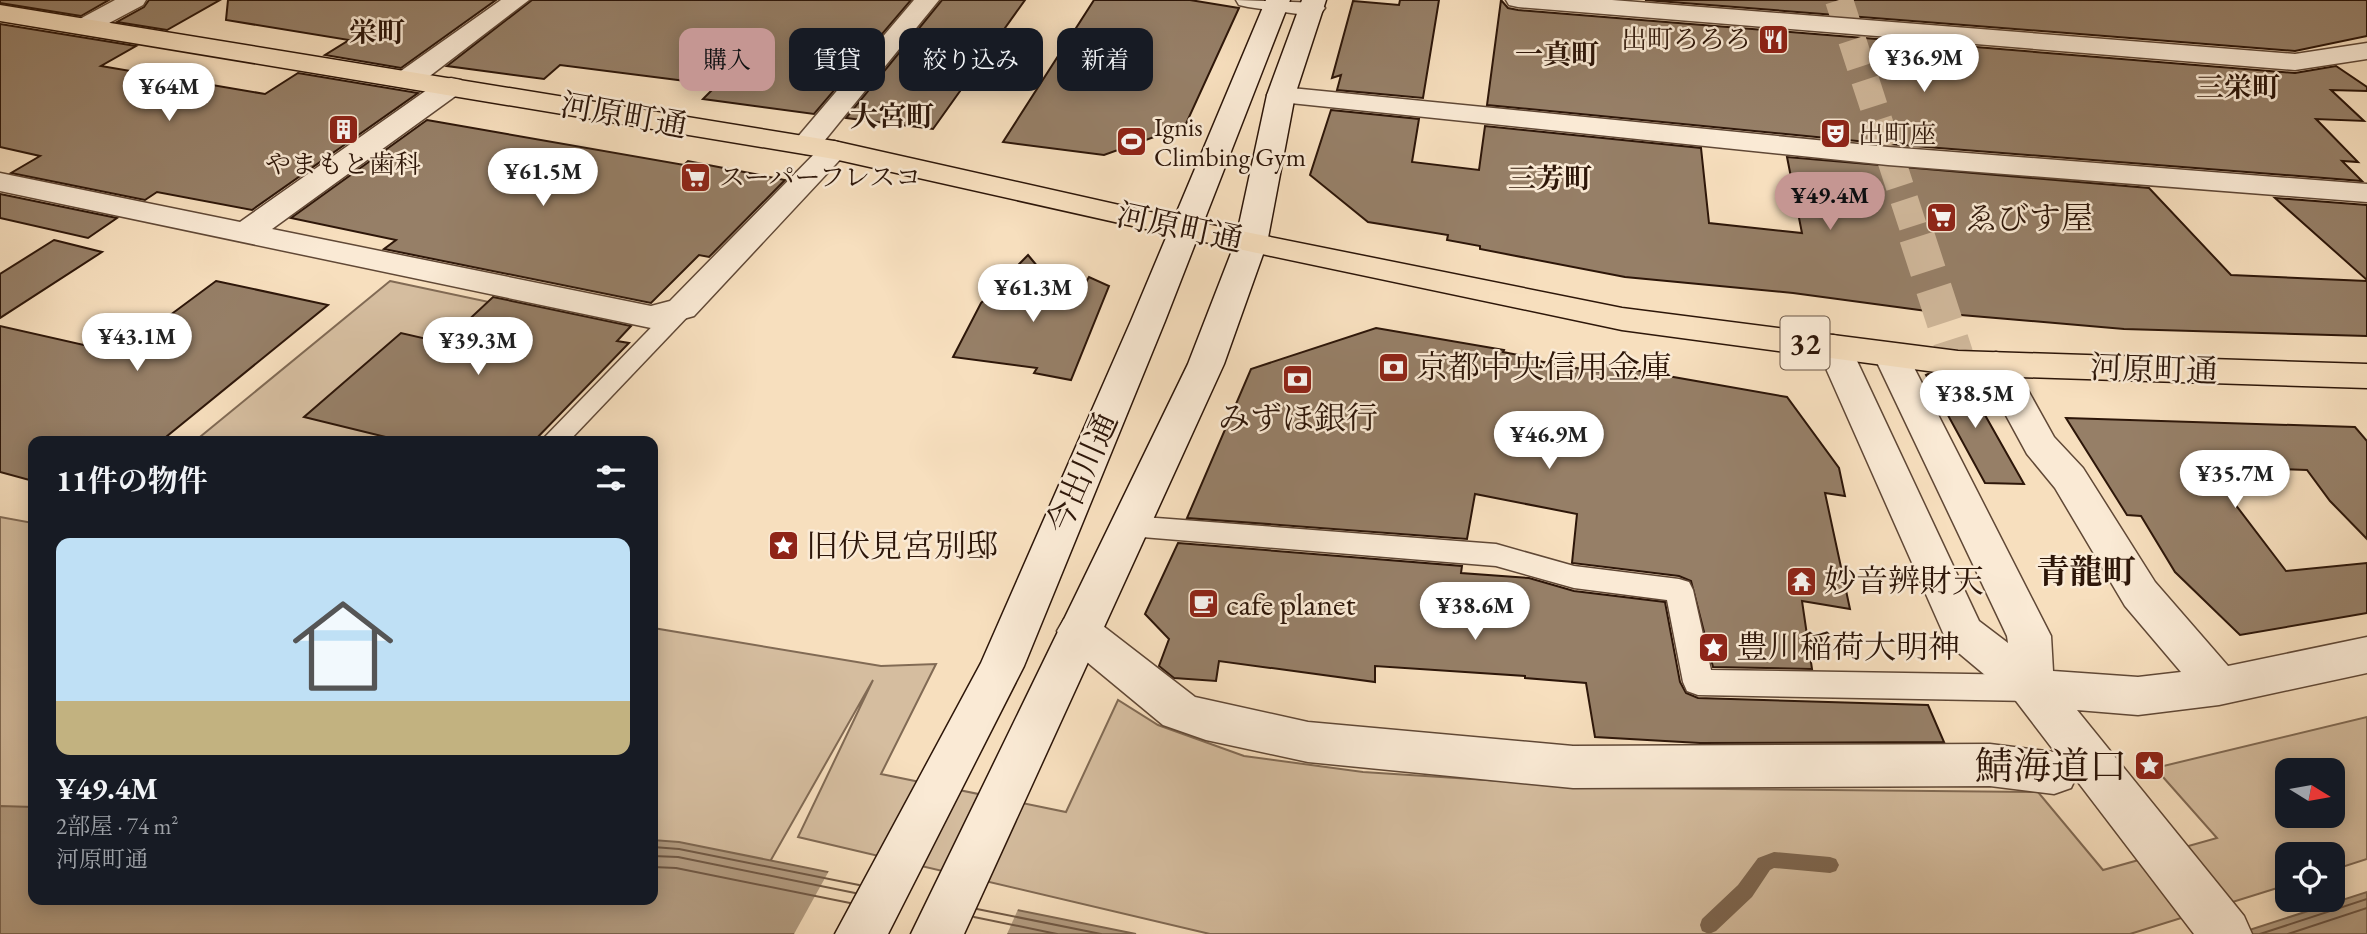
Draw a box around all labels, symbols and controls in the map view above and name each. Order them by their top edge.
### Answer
district label: 栄町 [349,14,405,50]
place label: 出町ろろろ [1621,22,1751,56]
restaurant icon: 出町ろろろ [1757,22,1791,56]
chip: 購入 [679,28,775,91]
chip: 賃貸 [789,28,885,91]
chip: 絞り込み [899,28,1043,91]
chip: 新着 [1057,28,1153,91]
pin: ¥36.9M [1867,34,1981,94]
district label: 一真町 [1515,36,1599,72]
text: ¥36.9M [1885,42,1963,72]
pin: ¥64M [128,64,210,123]
district label: 三栄町 [2196,69,2280,105]
text: ¥64M [139,71,199,101]
street label: 河原町通 [557,83,691,147]
district label: 大宮町 [850,98,934,134]
place label: Ignis Climbing Gym [1154,110,1306,174]
building icon: やまもと歯科 [326,112,360,146]
theatre icon: 出町座 [1818,117,1852,151]
place label: 出町座 [1858,117,1936,151]
sports icon: Ignis Climbing Gym [1114,125,1148,159]
place label: やまもと歯科 [265,147,421,181]
pin: ¥61.5M [486,148,600,208]
text: ¥61.5M [504,156,582,186]
supermarket icon: スーパーフレスコ [679,160,713,194]
place label: スーパーフレスコ [719,160,921,194]
district label: 三芳町 [1508,160,1592,196]
pin: ¥49.4M [1773,173,1887,232]
text: ¥49.4M [1791,180,1869,210]
street label: 河原町通 [1113,193,1247,261]
place label: ゑびす屋 [1965,197,2093,239]
supermarket icon: ゑびす屋 [1925,201,1959,235]
pin: ¥61.3M [976,264,1090,324]
text: ¥61.3M [994,272,1072,302]
pin: ¥43.1M [80,314,194,373]
road number: 32 [1780,316,1829,370]
pin: ¥39.3M [421,318,535,377]
text: ¥43.1M [98,321,176,351]
text: ¥39.3M [439,325,517,355]
place label: 京都中央信用金庫 [1416,346,1672,388]
street label: 河原町通 [2089,346,2219,392]
bank icon: 京都中央信用金庫 [1376,350,1410,384]
bank icon: みずほ銀行 [1281,362,1315,396]
pin: ¥38.5M [1918,370,2032,430]
text: ¥38.5M [1936,378,2014,408]
place label: みずほ銀行 [1218,397,1378,439]
street label: 今出川通 [1037,406,1127,540]
pin: ¥46.9M [1492,412,1606,471]
text: ¥46.9M [1510,419,1588,449]
pin: ¥35.7M [2178,450,2292,510]
text: ¥35.7M [2196,458,2274,488]
icon: filters [592,459,630,497]
text: 11件の物件 [56,461,208,500]
place label: 旧伏見宮別邸 [806,525,998,567]
place icon: 旧伏見宮別邸 [766,529,800,563]
district label: 青龍町 [2037,550,2136,593]
place label: 妙音辨財天 [1824,560,1984,602]
temple icon: 妙音辨財天 [1784,564,1818,598]
pin: ¥38.6M [1418,582,1532,642]
icon: home [280,583,406,709]
place label: cafe planet [1226,583,1356,625]
cafe icon: cafe planet [1186,587,1220,621]
text: ¥38.6M [1436,590,1514,620]
place label: 豊川稲荷大明神 [1736,626,1960,668]
place icon: 豊川稲荷大明神 [1696,630,1730,664]
place label: 鯖海道口 [1975,741,2127,790]
place icon: 鯖海道口 [2133,748,2167,782]
north arrow [2275,758,2345,828]
map controls [2275,758,2345,912]
text: ¥49.4M [56,769,158,808]
text: 2部屋 · 74 m² [56,811,178,841]
button: locate [2275,842,2345,912]
text: 河原町通 [56,844,148,874]

